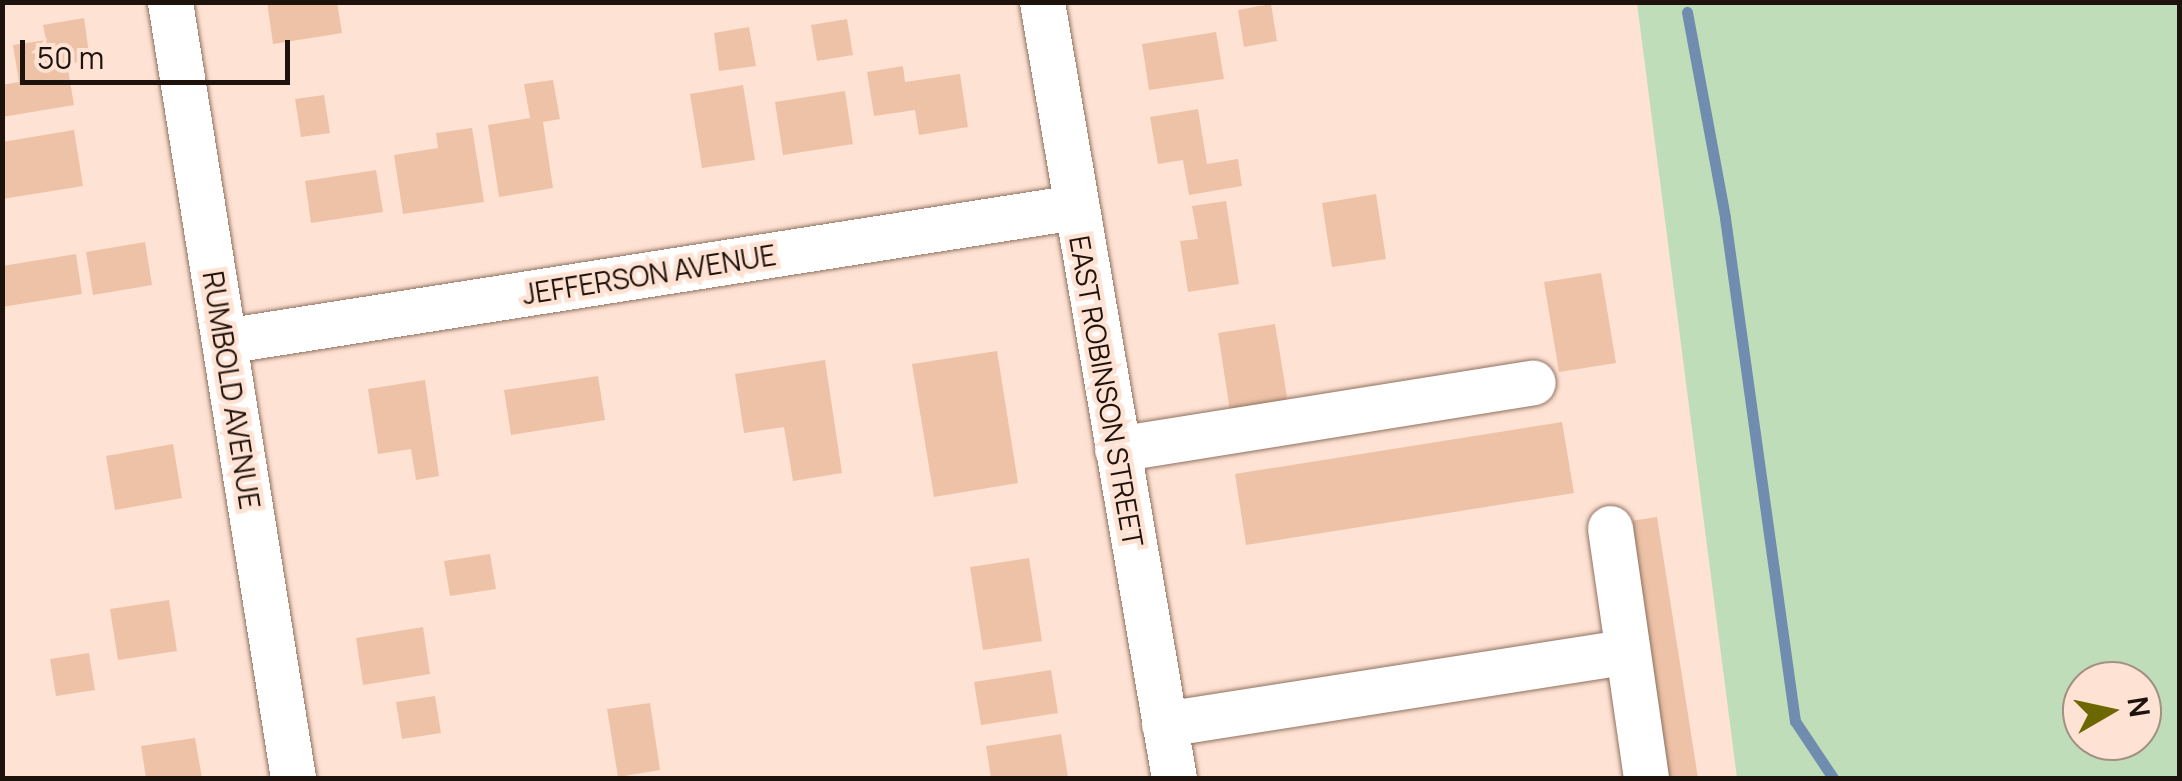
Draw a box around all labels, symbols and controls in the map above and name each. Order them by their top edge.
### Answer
scale bar [25,20,295,82]
text: 50 m [37,37,104,78]
street label: EAST ROBINSON STREET [1063,232,1151,550]
street label: JEFFERSON AVENUE [520,237,778,311]
street label: RUMBOLD AVENUE [197,269,267,511]
north arrow [2062,661,2162,761]
text: N [2119,694,2160,720]

